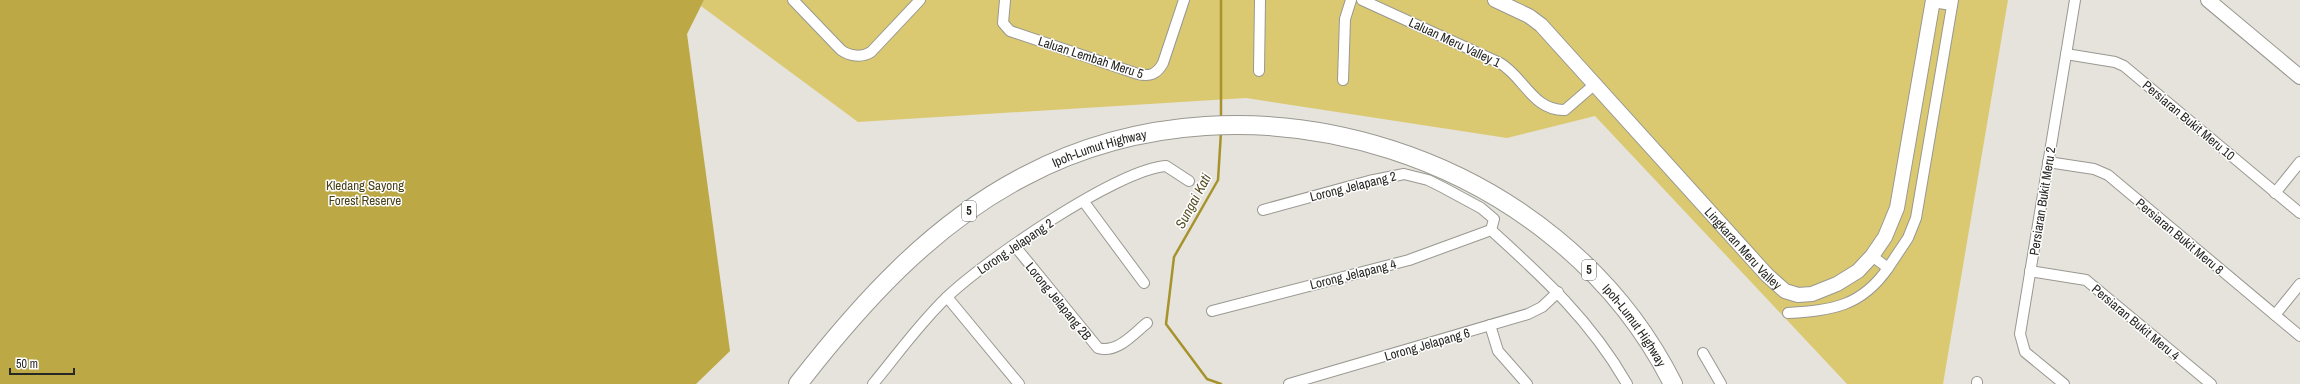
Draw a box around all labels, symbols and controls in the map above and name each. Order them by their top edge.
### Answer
street label: Laluan Meru Valley 1 [1406,14,1503,71]
street label: Laluan Lembah Meru 5 [1036,32,1146,83]
street label: Persiaran Bukit Meru 10 [2139,77,2238,164]
street label: Ipoh-Lumut Highway [1049,126,1149,171]
street label: Persiaran Bukit Meru 2 [2026,146,2059,257]
street label: Lorong Jelapang 2 [1308,168,1398,205]
water label: Sungai Kati [1171,170,1215,232]
park label: Kledang Sayong Forest Reserve [326,177,404,209]
street label: Persiaran Bukit Meru 8 [2132,195,2227,278]
road number: 5 [962,201,976,221]
street label: Lingkaran Meru Valley [1701,204,1786,294]
street label: Lorong Jelapang 2 [974,215,1057,278]
street label: Lorong Jelapang 4 [1308,256,1398,293]
street label: Lorong Jelapang 2B [1022,259,1095,344]
road number: 5 [1582,260,1596,280]
street label: Ipoh-Lumut Highway [1599,280,1670,370]
street label: Persiaran Bukit Meru 4 [2088,281,2183,364]
street label: Lorong Jelapang 6 [1382,324,1472,365]
scale bar [10,350,74,376]
text: 50 m [16,356,38,372]

